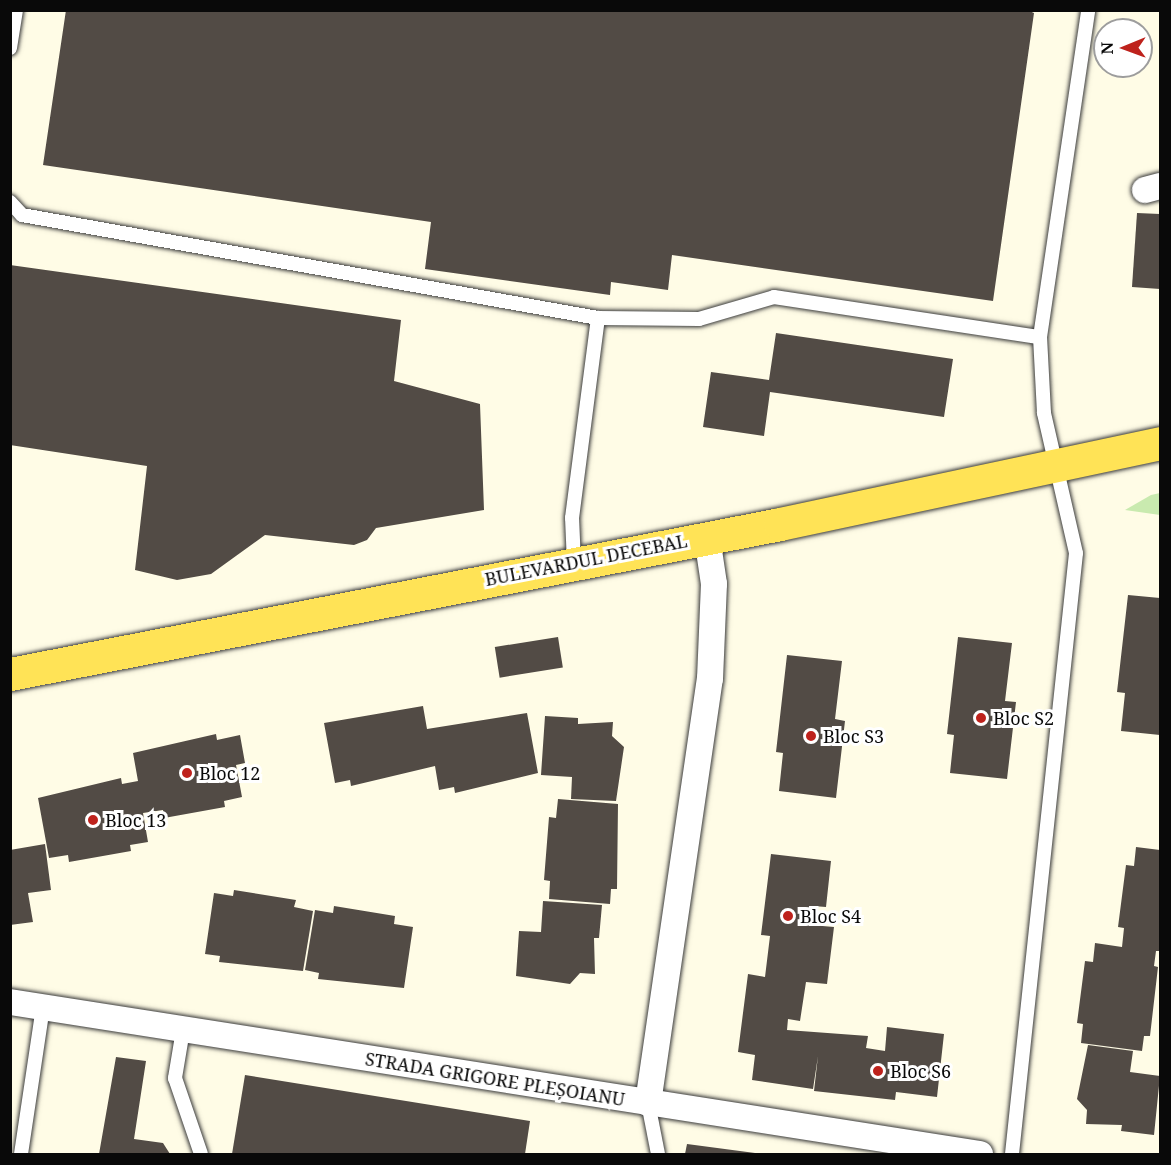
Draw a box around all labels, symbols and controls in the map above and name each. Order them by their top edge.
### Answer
north arrow [1093,18,1153,78]
text: N [1096,42,1118,55]
street label: BULEVARDUL DECEBAL [483,530,689,590]
place label: Bloc S2 [993,707,1054,729]
marker: Bloc S2 [974,711,988,725]
place label: Bloc S3 [823,725,884,747]
marker: Bloc S3 [804,729,818,743]
place label: Bloc 12 [199,762,260,784]
marker: Bloc 12 [180,766,194,780]
place label: Bloc 13 [105,809,166,831]
marker: Bloc 13 [86,813,100,827]
place label: Bloc S4 [800,905,861,927]
marker: Bloc S4 [781,909,795,923]
street label: STRADA GRIGORE PLEȘOIANU [364,1048,626,1110]
place label: Bloc S6 [890,1060,951,1082]
marker: Bloc S6 [871,1064,885,1078]

